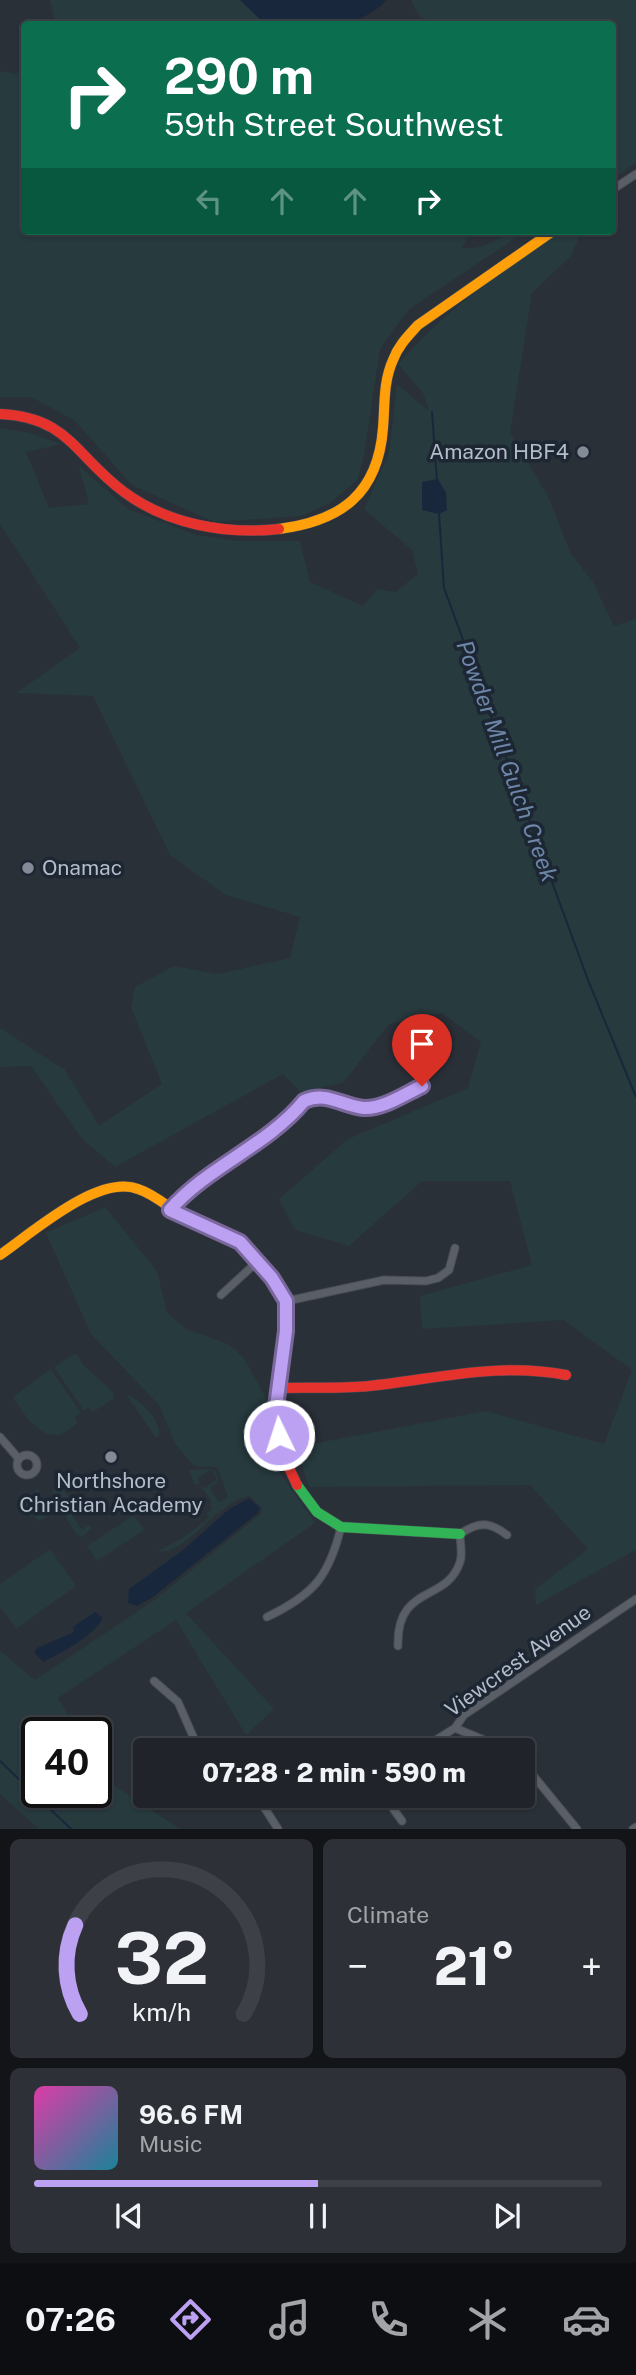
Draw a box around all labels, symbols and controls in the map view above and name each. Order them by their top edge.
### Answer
text: 290 m [164,47,314,105]
icon: right [49,49,140,140]
text: 59th Street Southwest [164,106,504,143]
icon: left [190,182,228,220]
icon: ahead [263,182,301,220]
icon: ahead [336,182,374,220]
icon: right [409,182,447,220]
place label: Amazon HBF4 [429,439,569,464]
marker: Amazon HBF4 [575,444,591,460]
water label: Powder Mill Gulch Creek [451,636,564,886]
place label: Onamac [42,855,122,880]
marker: Onamac [20,860,36,876]
pin [392,1014,452,1086]
icon: arrive [403,1025,441,1063]
position arrow [242,1398,316,1472]
marker: Northshore Christian Academy [103,1449,119,1465]
place label: Northshore Christian Academy [19,1468,203,1517]
street label: Viewcrest Avenue [440,1599,596,1722]
speed limit sign: 40 [21,1717,112,1808]
text: 07:28 · 2 min · 590 m [202,1757,466,1788]
text: Climate [347,1901,429,1928]
text: 32 [114,1916,209,2001]
text: 21° [434,1936,515,1997]
text: − [347,1944,368,1989]
text: + [581,1944,602,1989]
text: km/h [132,1997,191,2027]
text: 96.6 FM [139,2099,243,2130]
text: Music [139,2130,203,2157]
icon: previous [110,2197,148,2235]
icon: pause [299,2197,337,2235]
icon: next [488,2197,526,2235]
icon: directions [166,2295,215,2344]
icon: music [265,2295,314,2344]
icon: phone [364,2295,413,2344]
icon: climate [463,2295,512,2344]
icon: car [562,2295,611,2344]
text: 07:26 [25,2301,116,2338]

